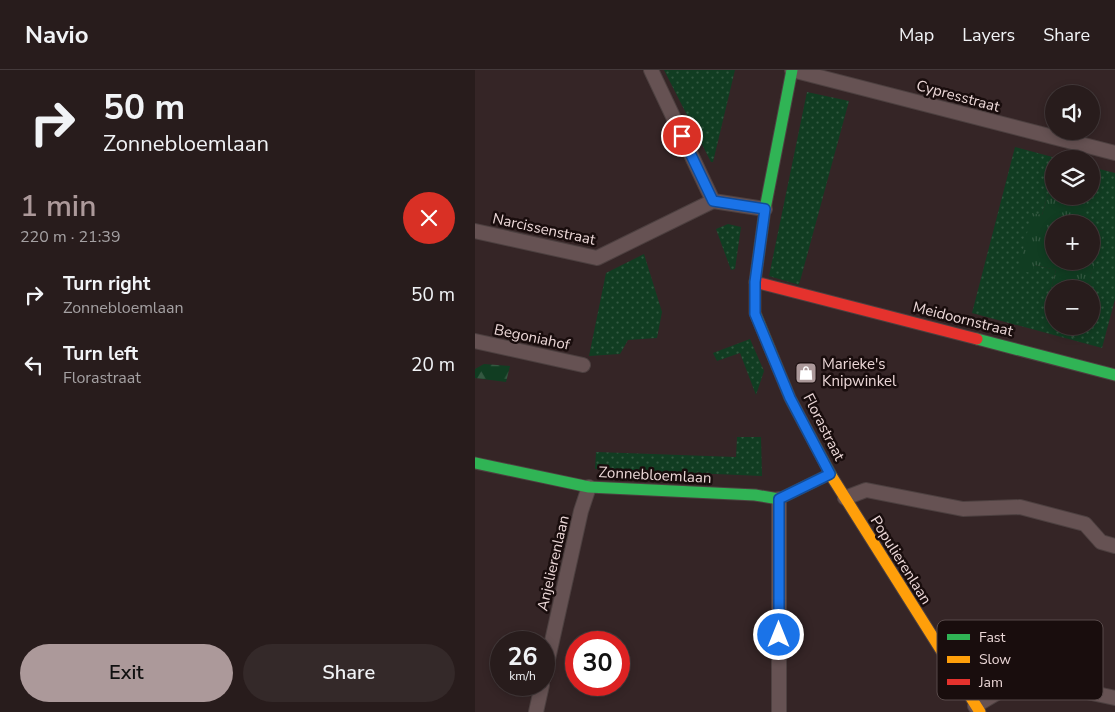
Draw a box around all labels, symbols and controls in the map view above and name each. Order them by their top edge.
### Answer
text: Navio [25,19,89,51]
text: Map [899,23,934,47]
text: Layers [962,23,1015,47]
text: Share [1043,23,1090,47]
street label: Cypresstraat [914,75,1003,117]
text: 50 m [103,84,185,131]
map controls [1045,85,1100,335]
button: sound [1045,85,1100,140]
icon: right [20,90,85,155]
pin [661,115,703,157]
icon: arrive [668,122,696,150]
text: Zonnebloemlaan [103,129,269,159]
button: layers [1045,150,1100,205]
text: 1 min [20,186,96,227]
button: close [403,192,455,244]
street label: Narcissenstraat [491,208,598,250]
button: + [1045,215,1100,270]
text: 220 m · 21:39 [20,226,121,248]
text: Turn right [63,271,150,297]
button: − [1045,280,1100,335]
icon: right [20,281,48,309]
text: 50 m [411,282,455,308]
text: Zonnebloemlaan [63,297,184,319]
street label: Meidoornstraat [911,297,1016,341]
street label: Begoniahof [492,319,573,355]
text: Turn left [63,341,138,367]
icon: left [20,351,48,379]
text: 20 m [411,352,455,378]
place label: Marieke's Knipwinkel [822,354,897,391]
shop icon: Marieke's Knipwinkel [794,361,818,385]
text: Florastraat [63,367,141,389]
street label: Florastraat [799,390,850,465]
street label: Zonnebloemlaan [598,462,712,488]
street label: Populierenlaan [866,512,936,608]
street label: Anjelierenlaan [532,513,574,613]
position arrow [752,608,804,660]
legend [937,620,1103,700]
text: Fast [979,628,1005,647]
speed limit sign: 30 [565,631,630,696]
text: 26 [507,640,538,674]
button: Exit [20,644,233,702]
button: Share [243,644,455,702]
text: Slow [979,650,1011,669]
text: km/h [509,668,536,684]
text: Jam [978,673,1003,692]

